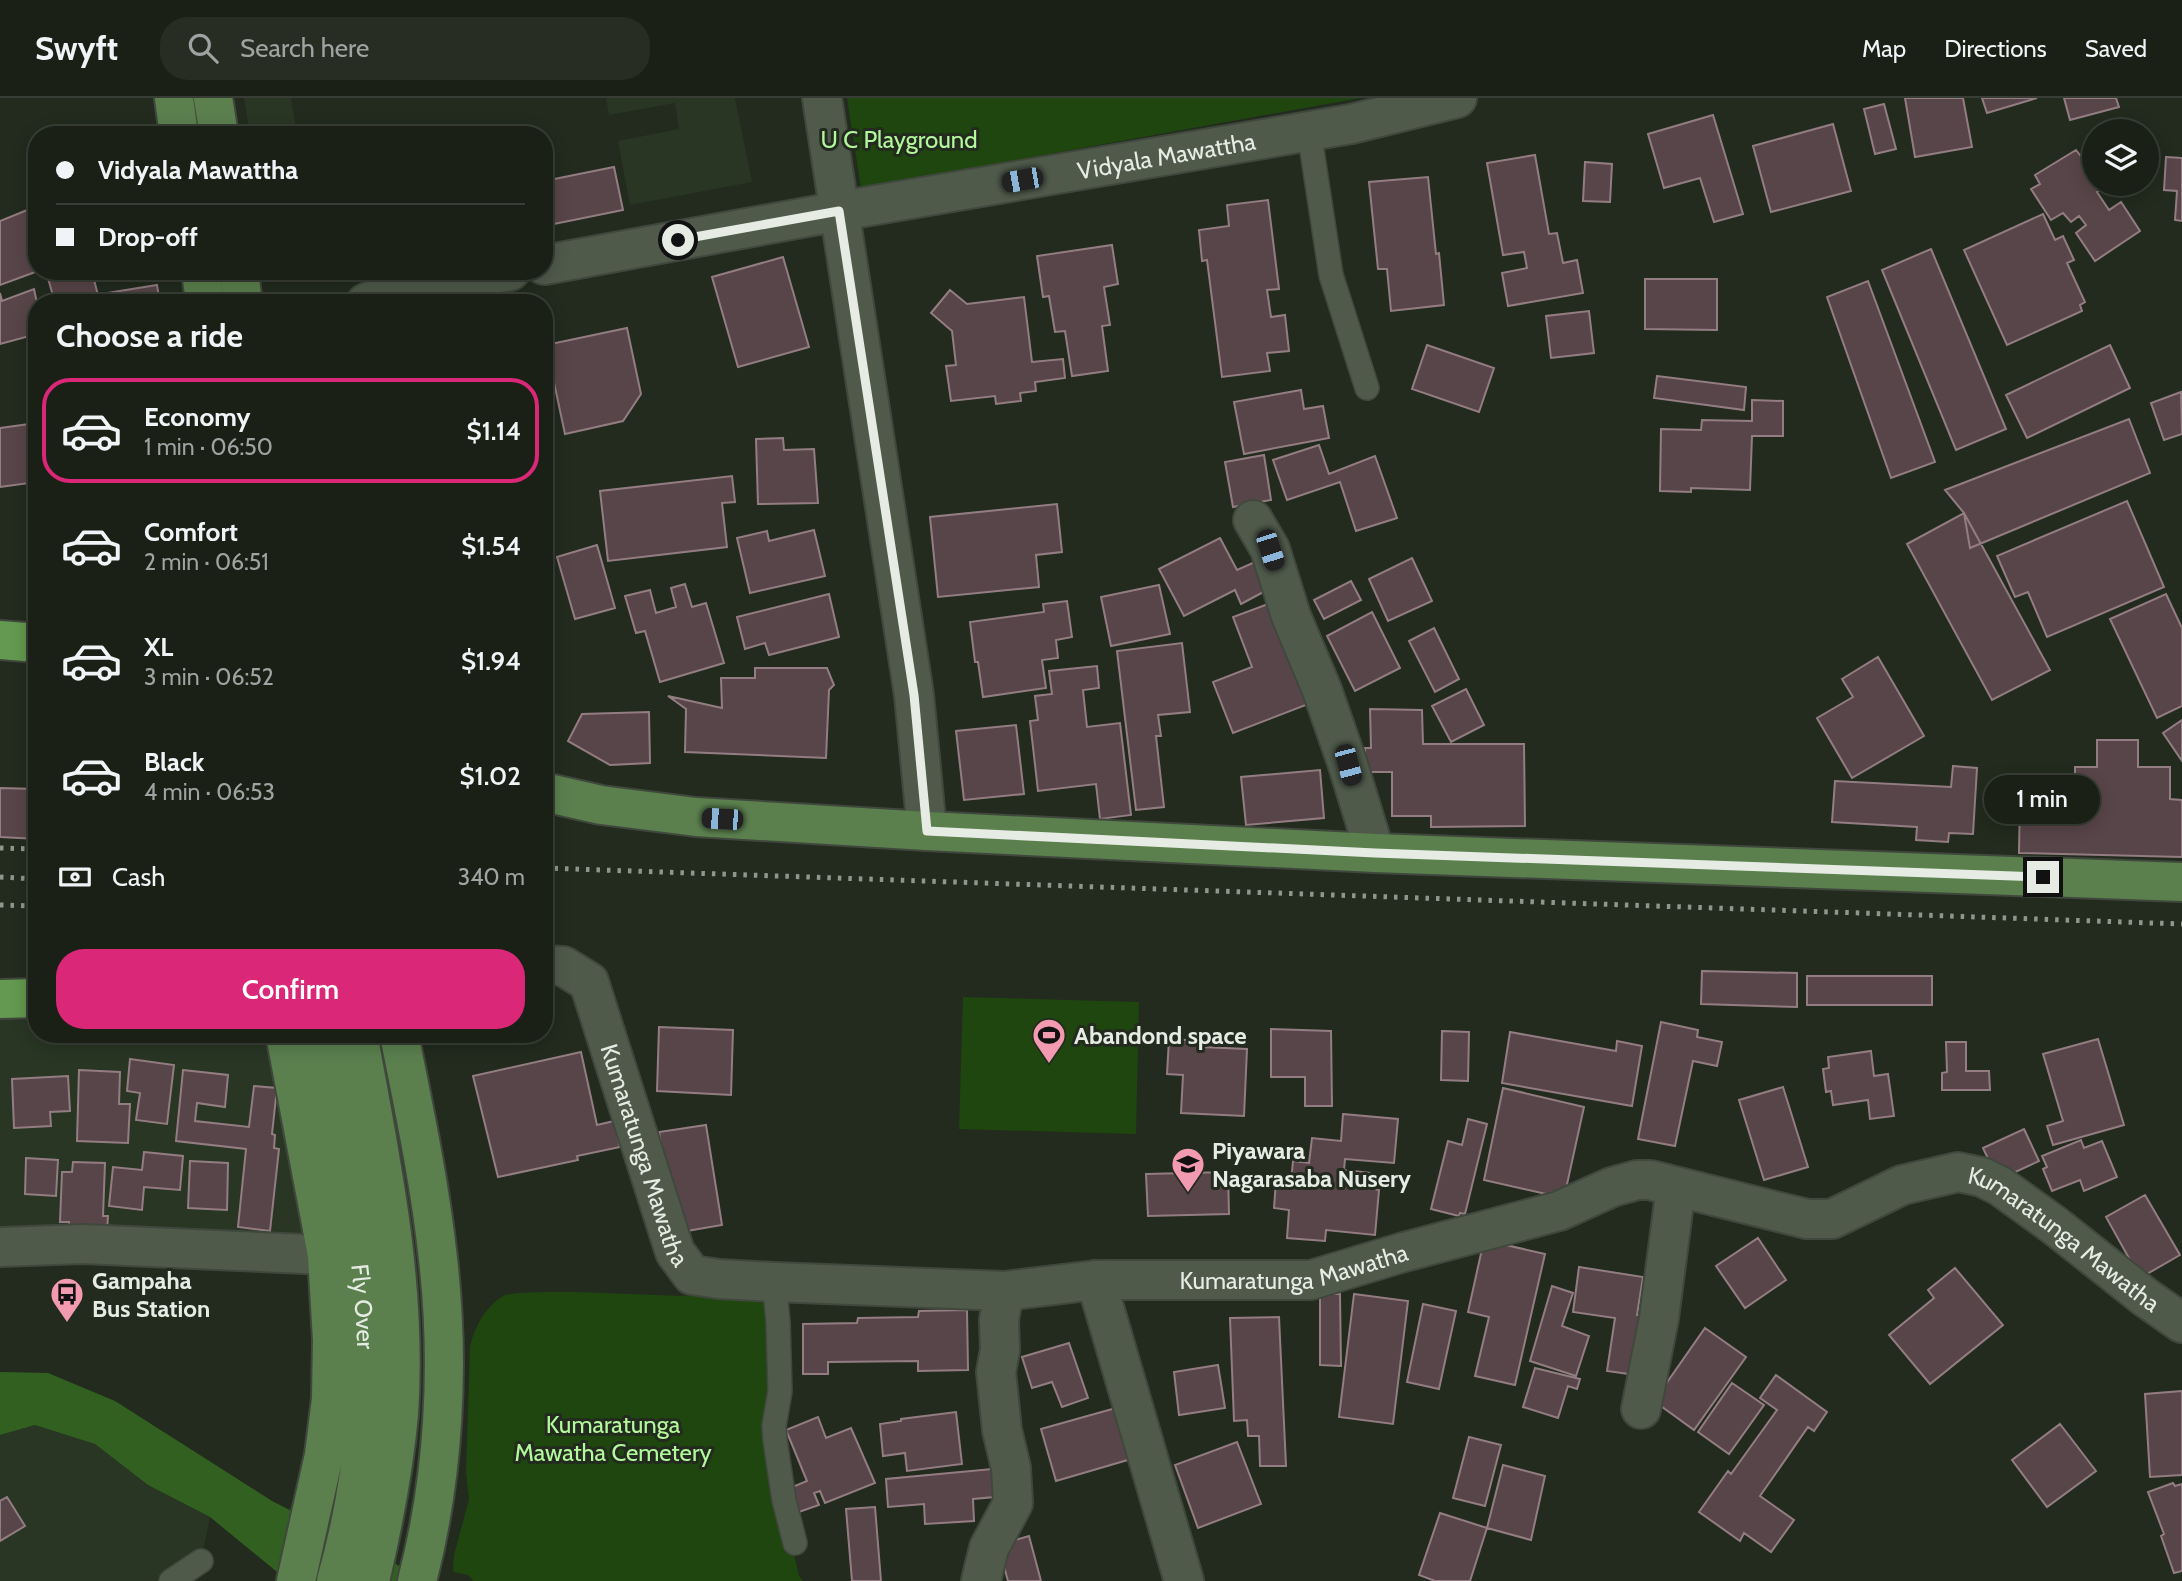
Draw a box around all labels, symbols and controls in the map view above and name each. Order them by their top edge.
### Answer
search box [160,17,650,80]
text: Swyft [35,28,118,68]
icon: search [184,29,222,67]
text: Search here [240,32,369,64]
text: Map [1862,34,1906,63]
text: Directions [1944,34,2047,63]
text: Saved [2085,34,2147,63]
map controls [2082,119,2159,196]
button: layers [2082,119,2159,196]
park label: U C Playground [821,125,978,154]
street label: Vidyala Mawattha [1075,126,1258,185]
text: Vidyala Mawattha [98,154,298,186]
car [1000,166,1045,194]
text: Drop-off [98,221,198,253]
route start [662,224,694,256]
text: Choose a ride [56,316,243,355]
icon: car [60,399,123,462]
text: Economy [144,401,250,433]
text: $1.14 [467,415,521,447]
text: 1 min · 06:50 [144,433,273,461]
icon: car [60,514,123,577]
text: Comfort [144,516,238,548]
car [1254,527,1287,573]
text: $1.54 [461,530,521,562]
text: 2 min · 06:51 [144,548,269,576]
icon: car [60,629,123,692]
text: XL [144,631,173,663]
text: $1.94 [461,645,521,677]
text: 3 min · 06:52 [144,663,274,691]
car [1333,742,1364,788]
icon: car [60,744,123,807]
text: Black [144,746,204,778]
text: $1.02 [459,760,521,792]
callout: 1 min [1985,776,2101,824]
text: 4 min · 06:53 [144,778,275,806]
text: 1 min [2016,785,2068,813]
car [701,807,744,831]
icon: cash [56,858,94,896]
text: Cash [112,861,165,893]
route end [2027,861,2059,893]
text: 340 m [458,863,525,891]
button: Confirm [56,949,525,1029]
sports icon: Abandond space [1030,1016,1068,1065]
place label: Abandond space [1074,1021,1247,1050]
street label: Kumaratunga Mawatha [595,1040,695,1272]
place label: Piyawara Nagarasaba Nusery [1212,1136,1411,1193]
school or university icon: Piyawara Nagarasaba Nusery [1169,1145,1207,1194]
street label: Kumaratunga Mawatha [1966,1160,2166,1318]
street label: Kumaratunga Mawatha [1179,1237,1411,1295]
street label: Fly Over [346,1262,381,1350]
place label: Gampaha Bus Station [92,1266,210,1323]
bus stop icon: Gampaha Bus Station [48,1275,86,1324]
park label: Kumaratunga Mawatha Cemetery [514,1410,712,1467]

